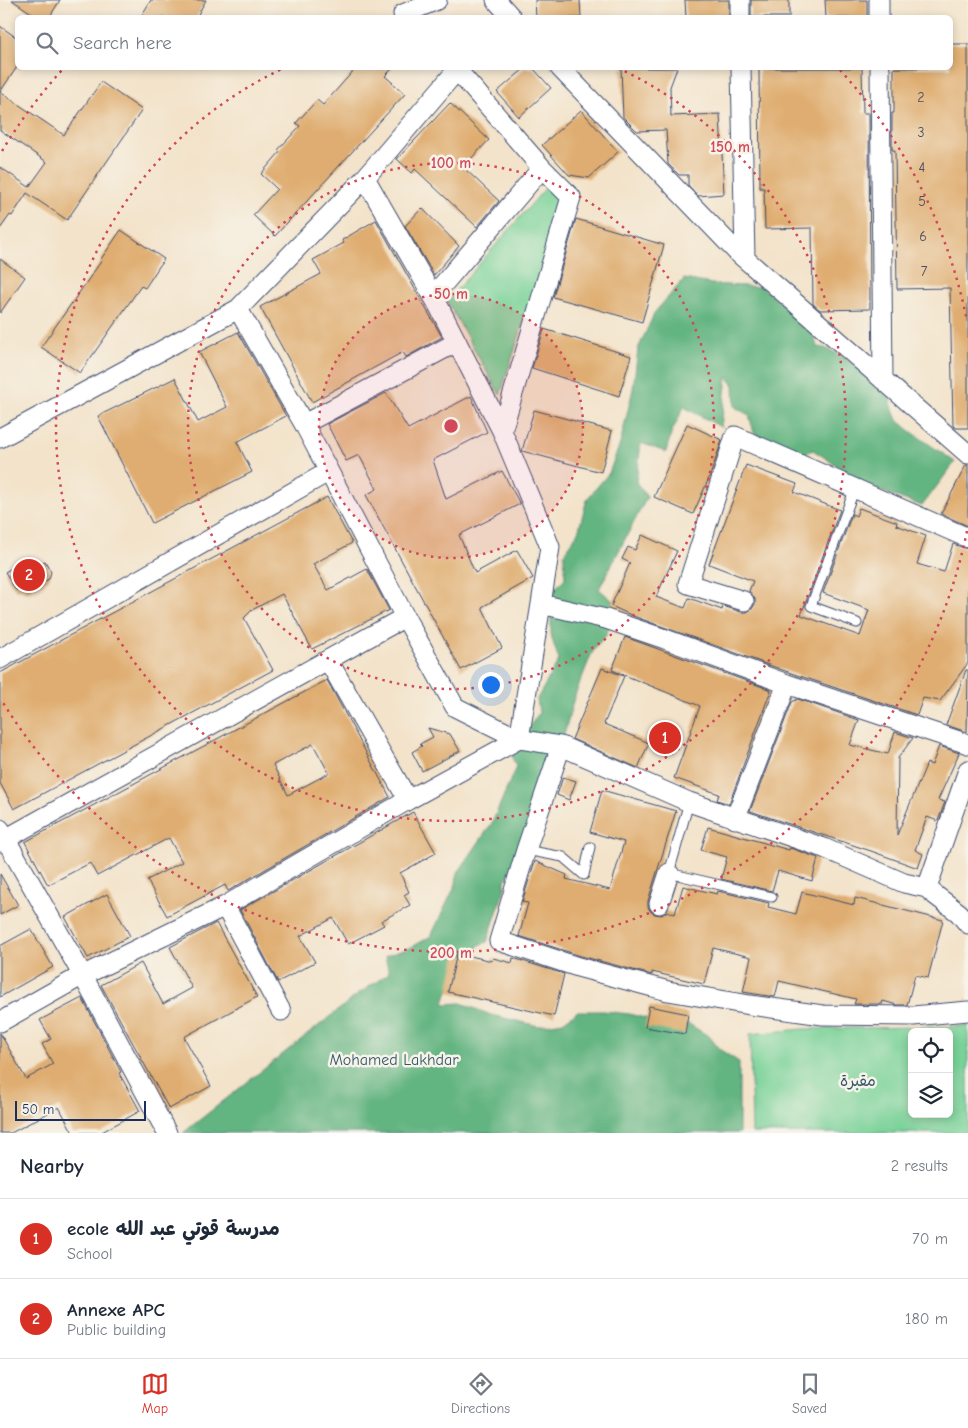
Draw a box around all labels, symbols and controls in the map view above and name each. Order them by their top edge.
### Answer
search box [15,15,953,70]
icon: search [33,29,61,57]
text: Search here [73,32,172,54]
house number: 2 [917,89,925,106]
house number: 3 [917,124,925,141]
text: 150 m [710,138,750,156]
text: 100 m [431,154,471,172]
house number: 4 [919,159,926,176]
house number: 5 [918,193,926,210]
house number: 6 [919,228,927,245]
house number: 7 [921,263,928,280]
text: 50 m [434,285,468,303]
centre of rings [442,417,460,435]
pin: 2 [13,556,45,594]
your location [478,672,504,698]
pin: 1 [649,719,681,757]
text: 200 m [430,944,472,962]
map controls [908,1028,953,1118]
button: locate [908,1028,953,1073]
park label: Mohamed Lakhdar [329,1051,459,1069]
park label: مقبرة [840,1072,876,1090]
button: layers [908,1073,953,1118]
scale bar [15,1098,146,1121]
text: 50 m [22,1101,54,1118]
text: Nearby [20,1154,84,1178]
text: 2 results [891,1157,948,1175]
text: ecole مدرسة قوتي عبد الله [67,1218,280,1240]
text: 1 [33,1230,39,1248]
text: 70 m [912,1230,948,1248]
text: School [67,1245,113,1263]
text: Annexe APC [67,1299,165,1321]
text: 2 [32,1310,40,1328]
text: 180 m [905,1310,948,1328]
text: Public building [67,1321,166,1339]
tab: Map [141,1370,169,1417]
tab: Directions [451,1370,510,1417]
tab: Saved [792,1370,827,1417]

